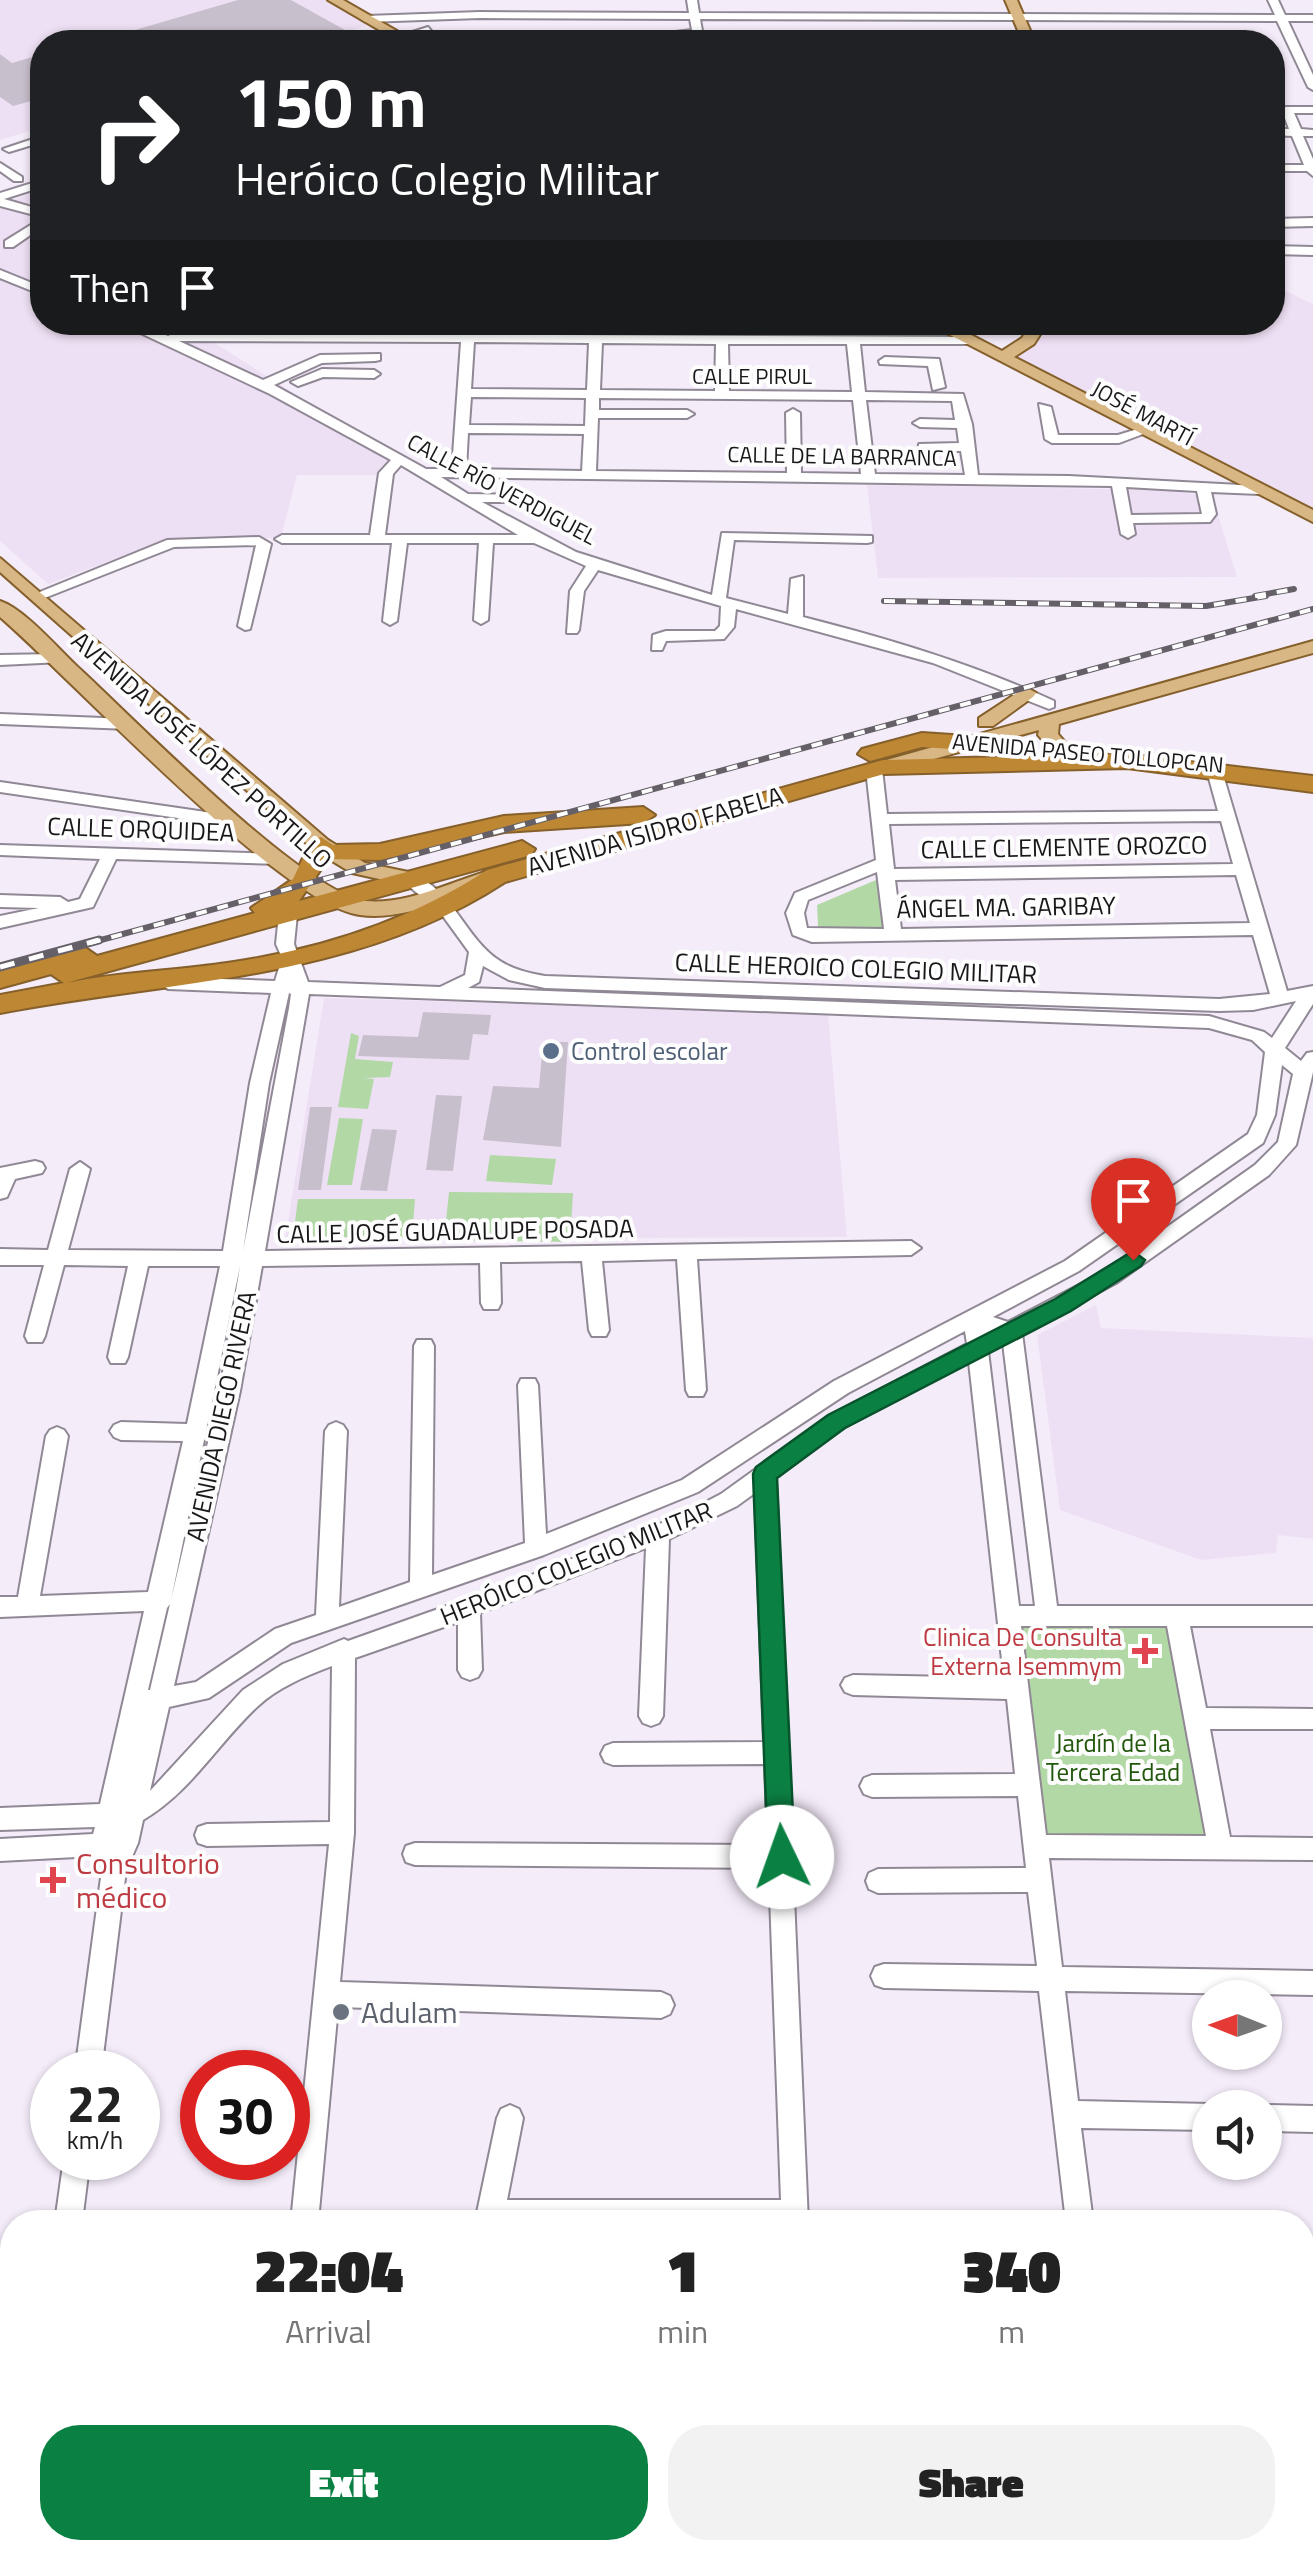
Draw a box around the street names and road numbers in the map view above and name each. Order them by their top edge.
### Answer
street label: CALLE PIRUL [692,359,812,393]
street label: JOSÉ MARTÍ [1086,372,1201,455]
street label: CALLE RÍO VERDIGUEL [401,425,603,554]
street label: CALLE DE LA BARRANCA [727,437,957,475]
street label: AVENIDA JOSÉ LÓPEZ PORTILLO [63,622,341,878]
street label: AVENIDA PASEO TOLLOPCAN [951,724,1225,782]
street label: AVENIDA ISIDRO FABELA [523,776,787,886]
street label: CALLE ORQUIDEA [47,807,235,851]
street label: CALLE CLEMENTE OROZCO [920,826,1208,868]
street label: ÁNGEL MA. GARIBAY [896,886,1117,928]
street label: CALLE HEROICO COLEGIO MILITAR [674,943,1038,993]
street label: CALLE JOSÉ GUADALUPE POSADA [276,1209,634,1253]
street label: AVENIDA DIEGO RIVERA [176,1287,266,1545]
street label: HERÓICO COLEGIO MILITAR [434,1491,718,1635]

